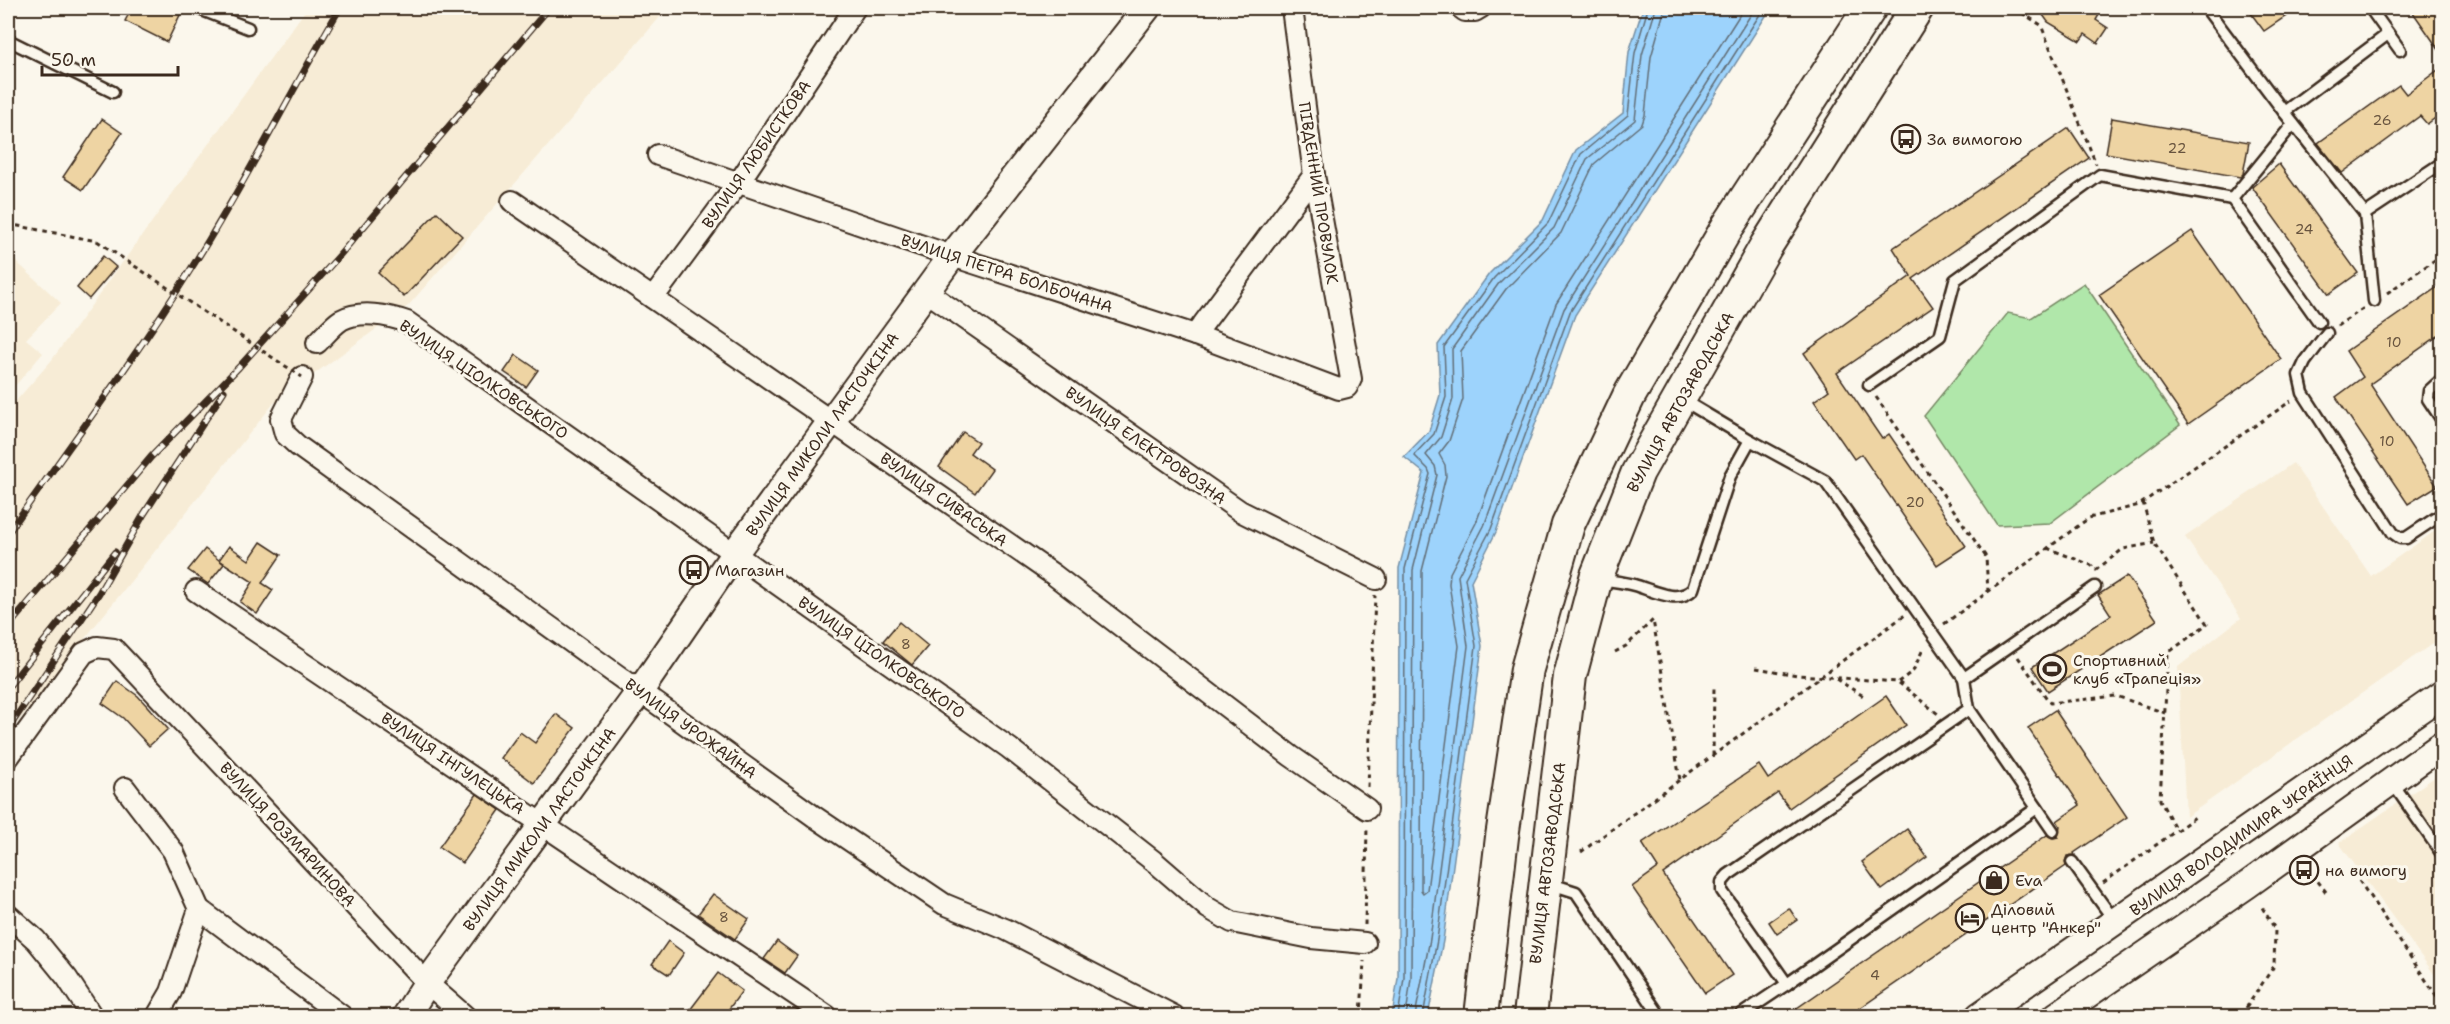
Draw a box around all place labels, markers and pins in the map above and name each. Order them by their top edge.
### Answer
bus stop icon: За вимогою [1890,123,1922,155]
place label: За вимогою [1927,129,2022,150]
bus stop icon: Магазин [678,554,710,586]
place label: Магазин [715,560,784,581]
place label: Спортивний клуб «Трапеція» [2073,650,2201,689]
sports icon: Спортивний клуб «Трапеція» [2036,653,2068,685]
bus stop icon: на вимогу [2288,854,2320,886]
place label: на вимогу [2325,860,2407,881]
shop icon: Eva [1978,864,2010,896]
place label: Eva [2015,870,2042,891]
place label: Діловий центр "Анкер" [1991,899,2101,938]
hotel icon: Діловий центр "Анкер" [1954,902,1986,934]

